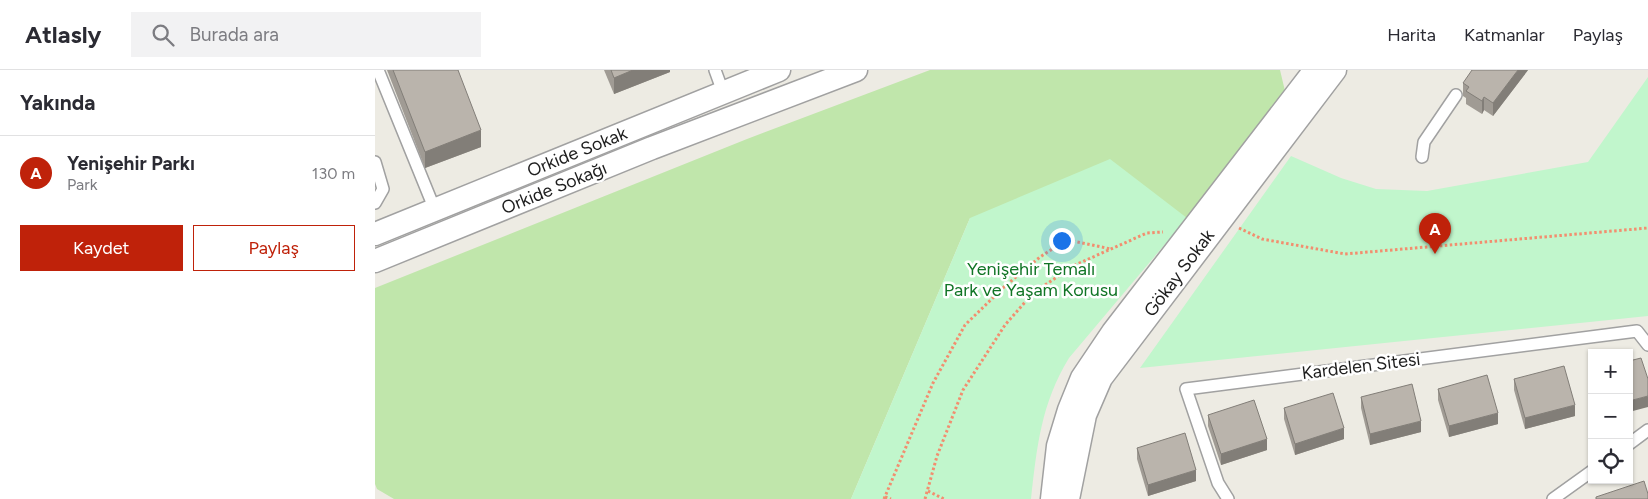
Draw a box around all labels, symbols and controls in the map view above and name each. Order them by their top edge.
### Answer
search box [131,12,481,57]
text: Atlasly [25,20,101,49]
icon: search [149,21,177,49]
text: Burada ara [189,23,279,46]
text: Harita [1387,24,1436,46]
text: Katmanlar [1464,24,1545,46]
text: Paylaş [1573,24,1623,46]
text: Yakında [20,90,95,115]
street label: Orkide Sokak [524,122,630,182]
text: Yenişehir Parkı [67,152,195,175]
street label: Orkide Sokağı [498,157,610,219]
text: A [30,164,42,183]
text: 130 m [312,164,355,183]
text: Park [67,175,97,194]
pin: A [1419,213,1451,254]
button: Kaydet [20,225,183,271]
button: Paylaş [193,225,355,271]
street label: Gökay Sokak [1139,225,1219,321]
your location [1049,228,1075,254]
park label: Yenişehir Temalı Park ve Yaşam Korusu [944,258,1118,301]
street label: Kardelen Sitesi [1301,348,1421,384]
map controls [1588,349,1633,484]
button: + [1588,349,1633,394]
button: − [1588,394,1633,439]
button: locate [1588,439,1633,484]

